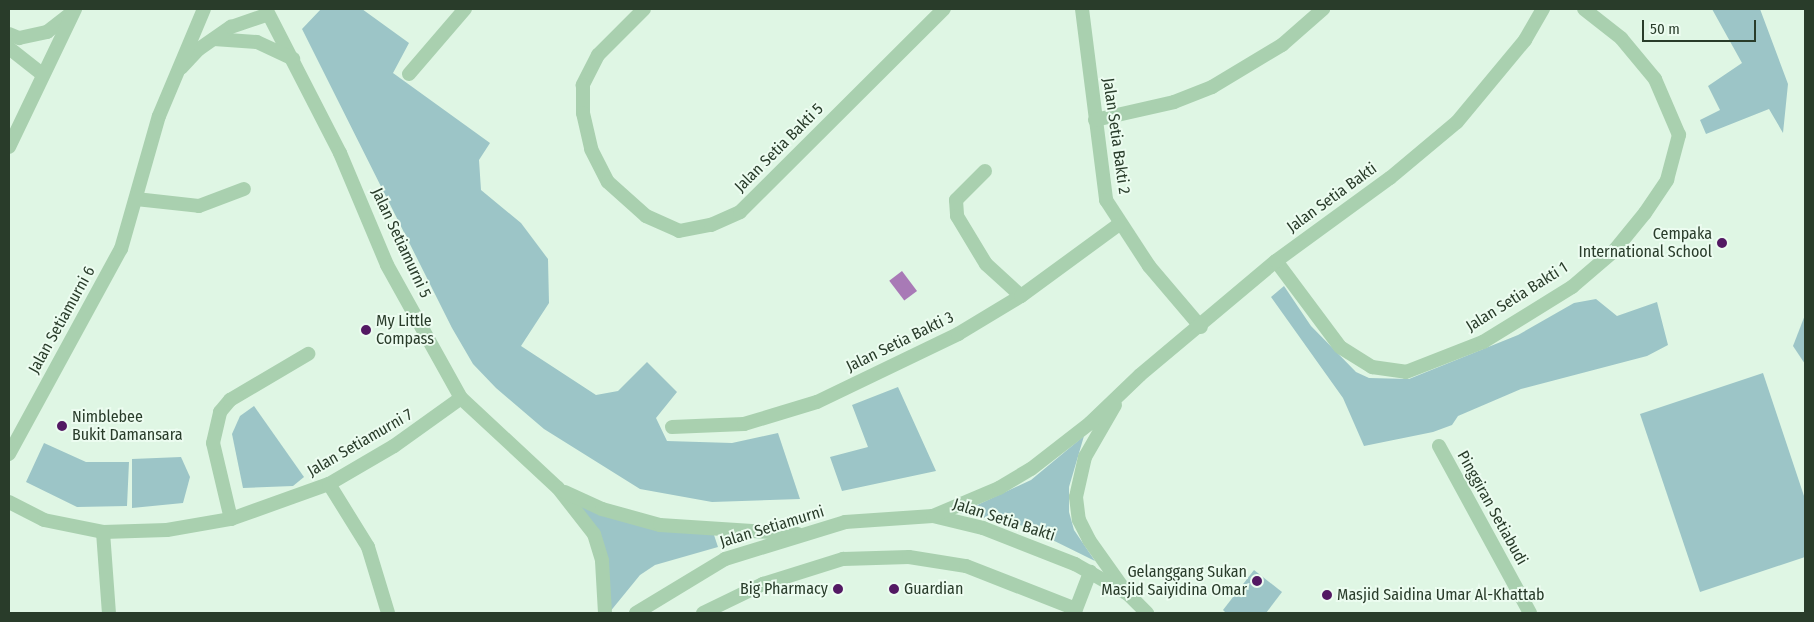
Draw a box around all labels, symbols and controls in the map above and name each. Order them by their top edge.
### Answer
scale bar [1644,10,1758,42]
text: 50 m [1650,20,1680,38]
street label: Jalan Setia Bakti 2 [1098,77,1134,195]
street label: Jalan Setia Bakti 5 [731,100,827,196]
street label: Jalan Setia Bakti [1283,159,1381,237]
street label: Jalan Setiamurni 5 [367,185,435,301]
place label: Cempaka International School [1579,224,1712,262]
marker: Cempaka International School [1716,237,1728,249]
street label: Jalan Setia Bakti 1 [1463,258,1571,336]
street label: Jalan Setiamurni 6 [25,263,99,377]
street label: Jalan Setia Bakti 3 [843,308,957,376]
place label: My Little Compass [376,311,434,349]
marker: My Little Compass [360,324,372,336]
street label: Jalan Setiamurni 7 [304,405,416,481]
place label: Nimblebee Bukit Damansara [72,407,183,445]
marker: Nimblebee Bukit Damansara [56,420,68,432]
street label: Pinggiran Setiabudi [1453,448,1531,568]
street label: Jalan Setia Bakti [951,494,1057,546]
street label: Jalan Setiamurni [718,502,826,552]
place label: Gelanggang Sukan Masjid Saiyidina Omar [1101,562,1247,600]
marker: Gelanggang Sukan Masjid Saiyidina Omar [1251,575,1263,587]
place label: Big Pharmacy [740,579,828,599]
place label: Guardian [904,579,963,599]
marker: Big Pharmacy [832,583,844,595]
marker: Guardian [888,583,900,595]
place label: Masjid Saidina Umar Al-Khattab [1337,585,1545,605]
marker: Masjid Saidina Umar Al-Khattab [1321,589,1333,601]

